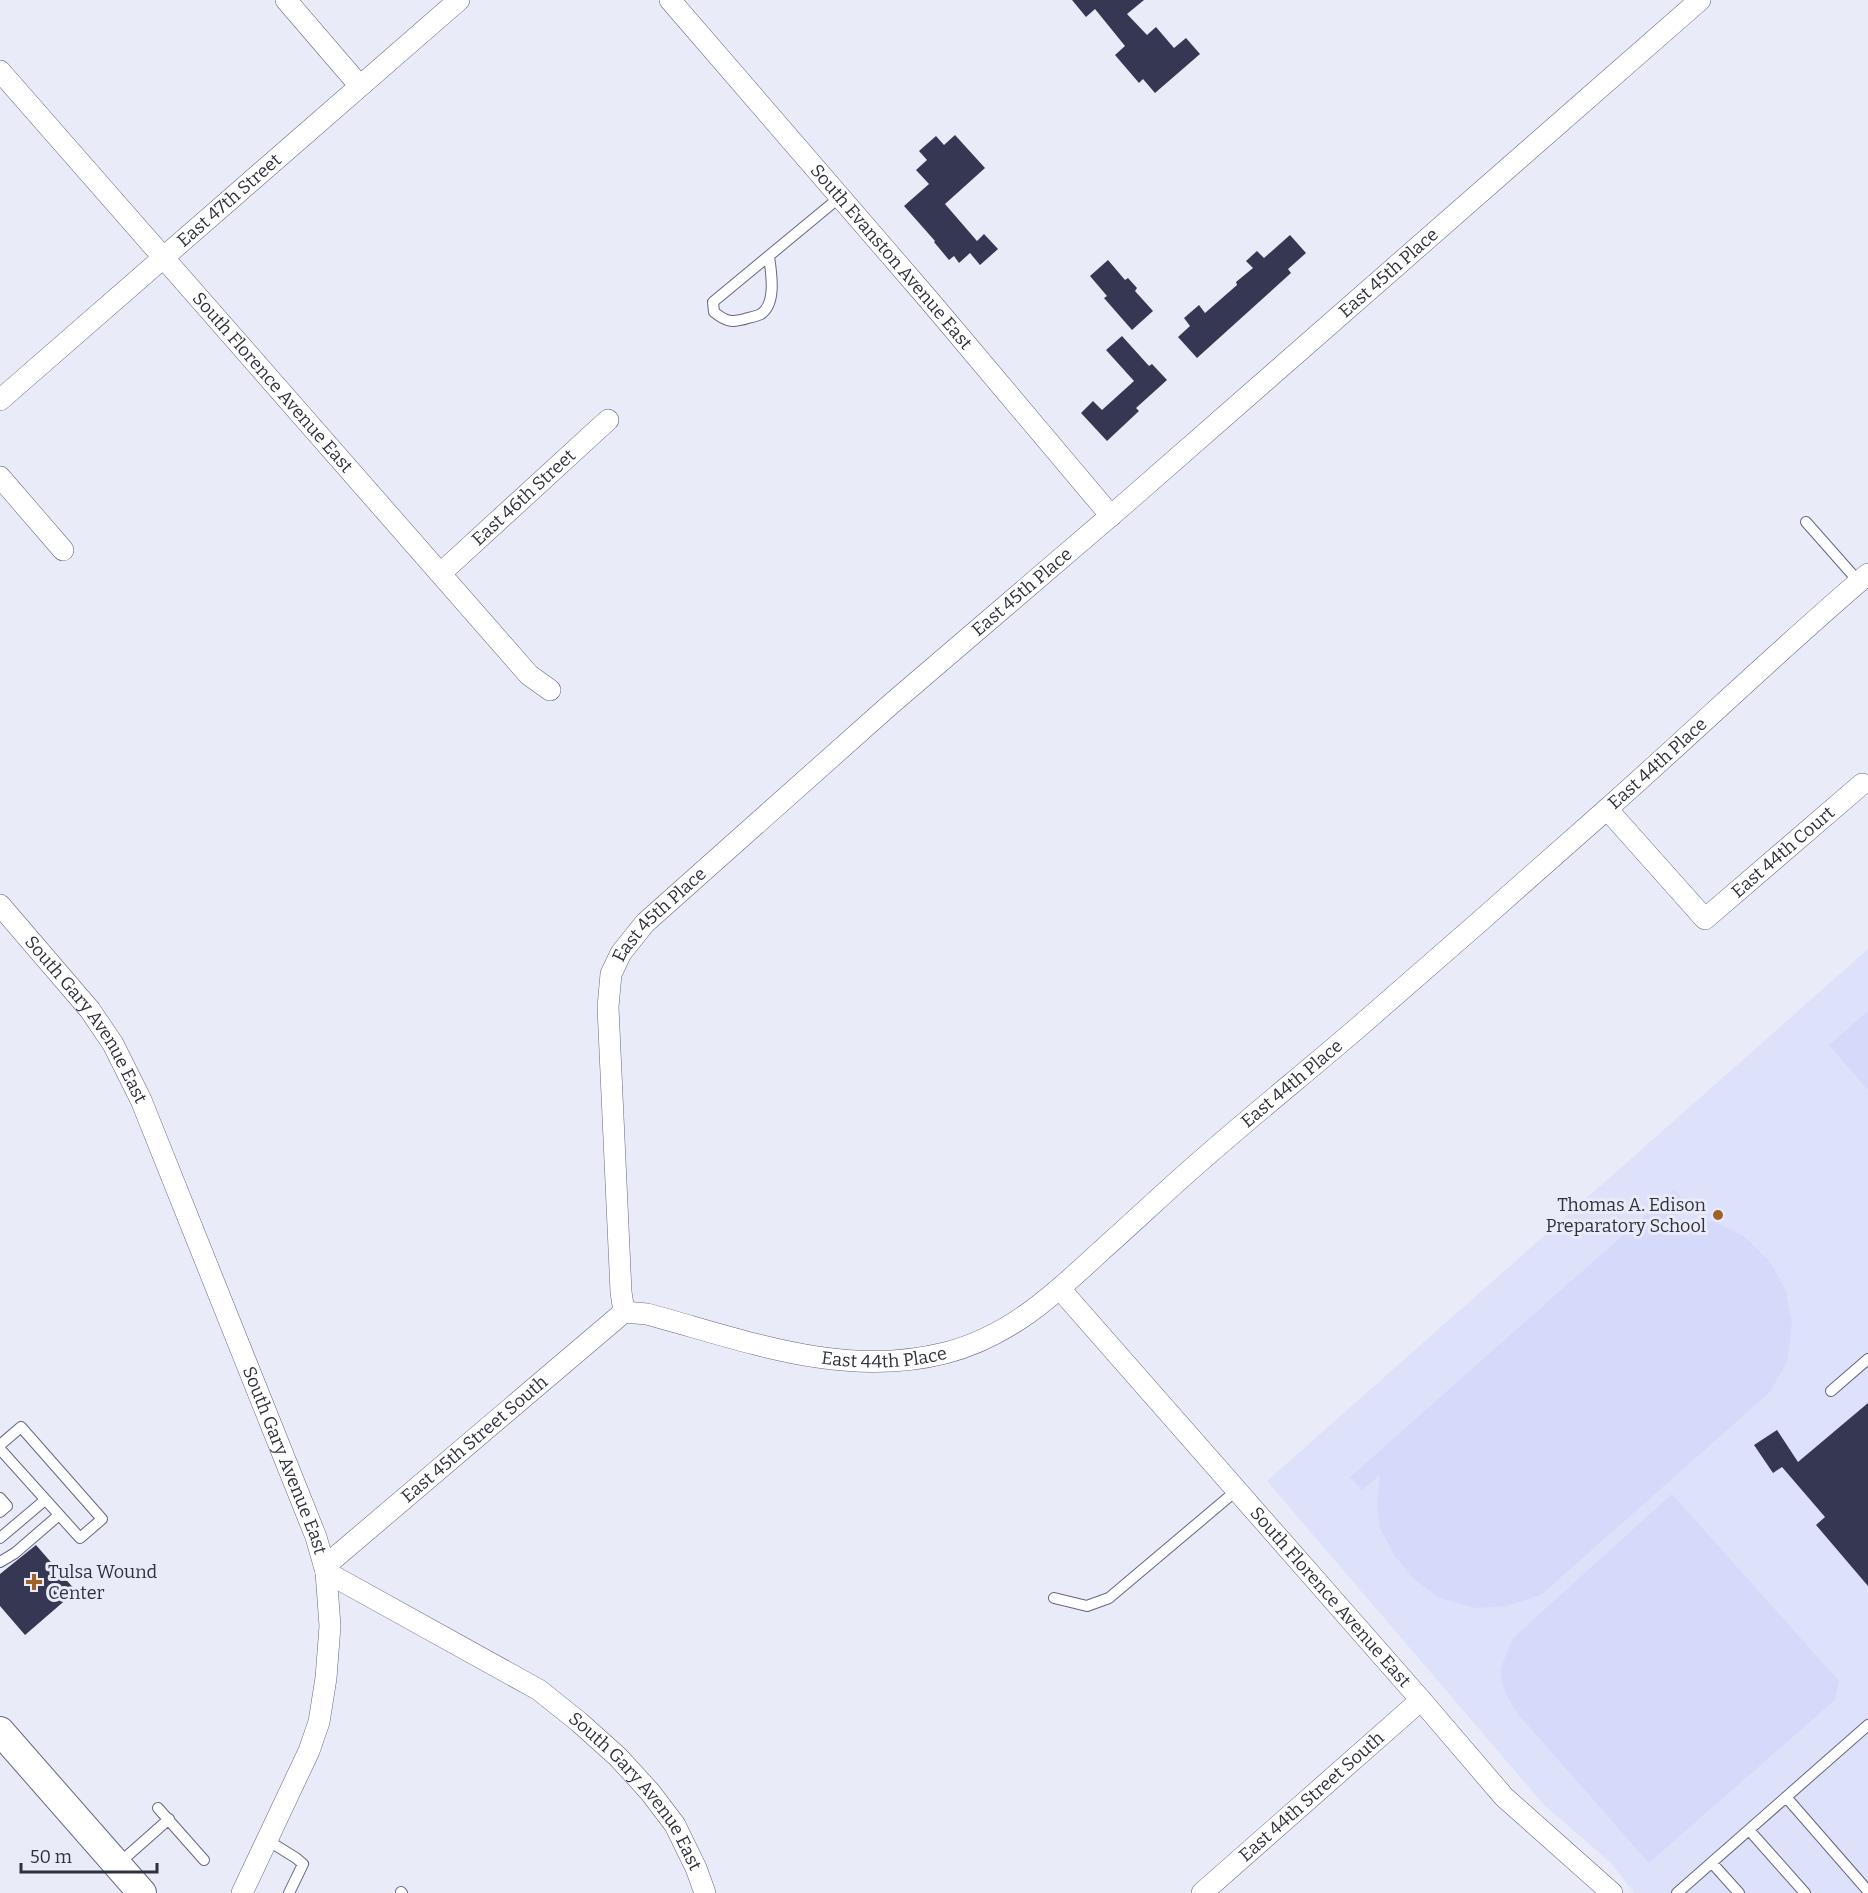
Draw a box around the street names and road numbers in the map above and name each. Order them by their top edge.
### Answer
street label: East 47th Street [173,149,286,252]
street label: South Evanston Avenue East [806,160,977,354]
street label: East 45th Place [1334,223,1443,322]
street label: South Florence Avenue East [188,288,358,478]
street label: East 46th Street [467,444,580,550]
street label: East 45th Place [967,543,1076,641]
street label: East 44th Place [1604,713,1712,814]
street label: East 44th Court [1727,801,1839,902]
street label: East 45th Place [607,863,711,965]
street label: South Gary Avenue East [20,931,152,1107]
street label: East 44th Place [1236,1035,1347,1132]
street label: East 44th Place [820,1342,949,1373]
street label: South Gary Avenue East [238,1363,332,1557]
street label: East 45th Street South [397,1371,552,1507]
street label: South Florence Avenue East [1246,1502,1416,1692]
street label: South Gary Avenue East [564,1707,707,1874]
street label: East 44th Street South [1235,1727,1389,1866]

